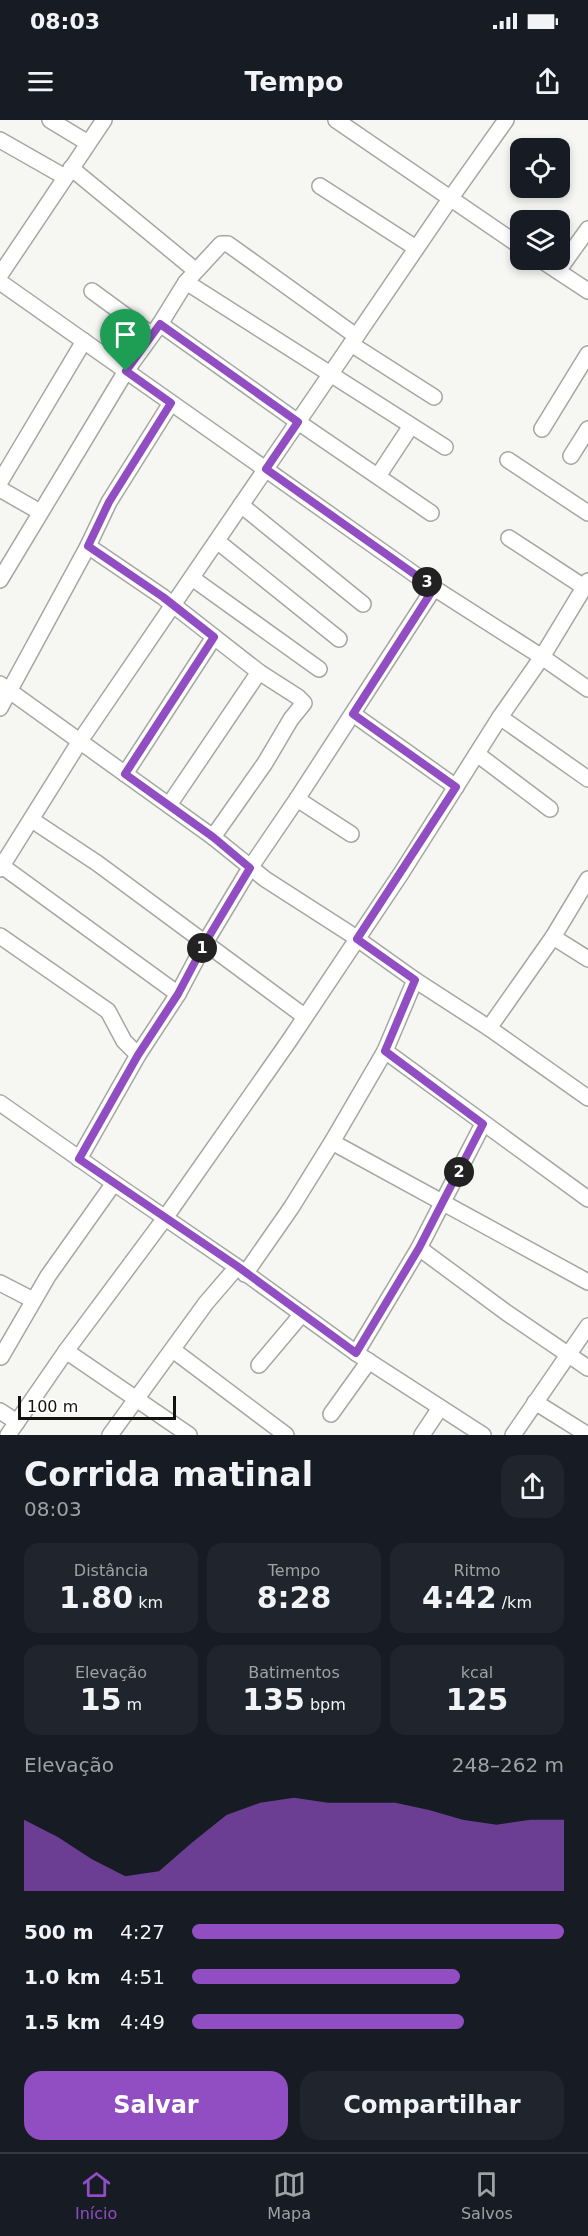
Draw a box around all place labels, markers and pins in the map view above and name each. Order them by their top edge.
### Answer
pin [100,309,151,371]
pin: 3 [412,567,442,597]
pin: 1 [187,933,217,963]
pin: 2 [444,1157,474,1187]

